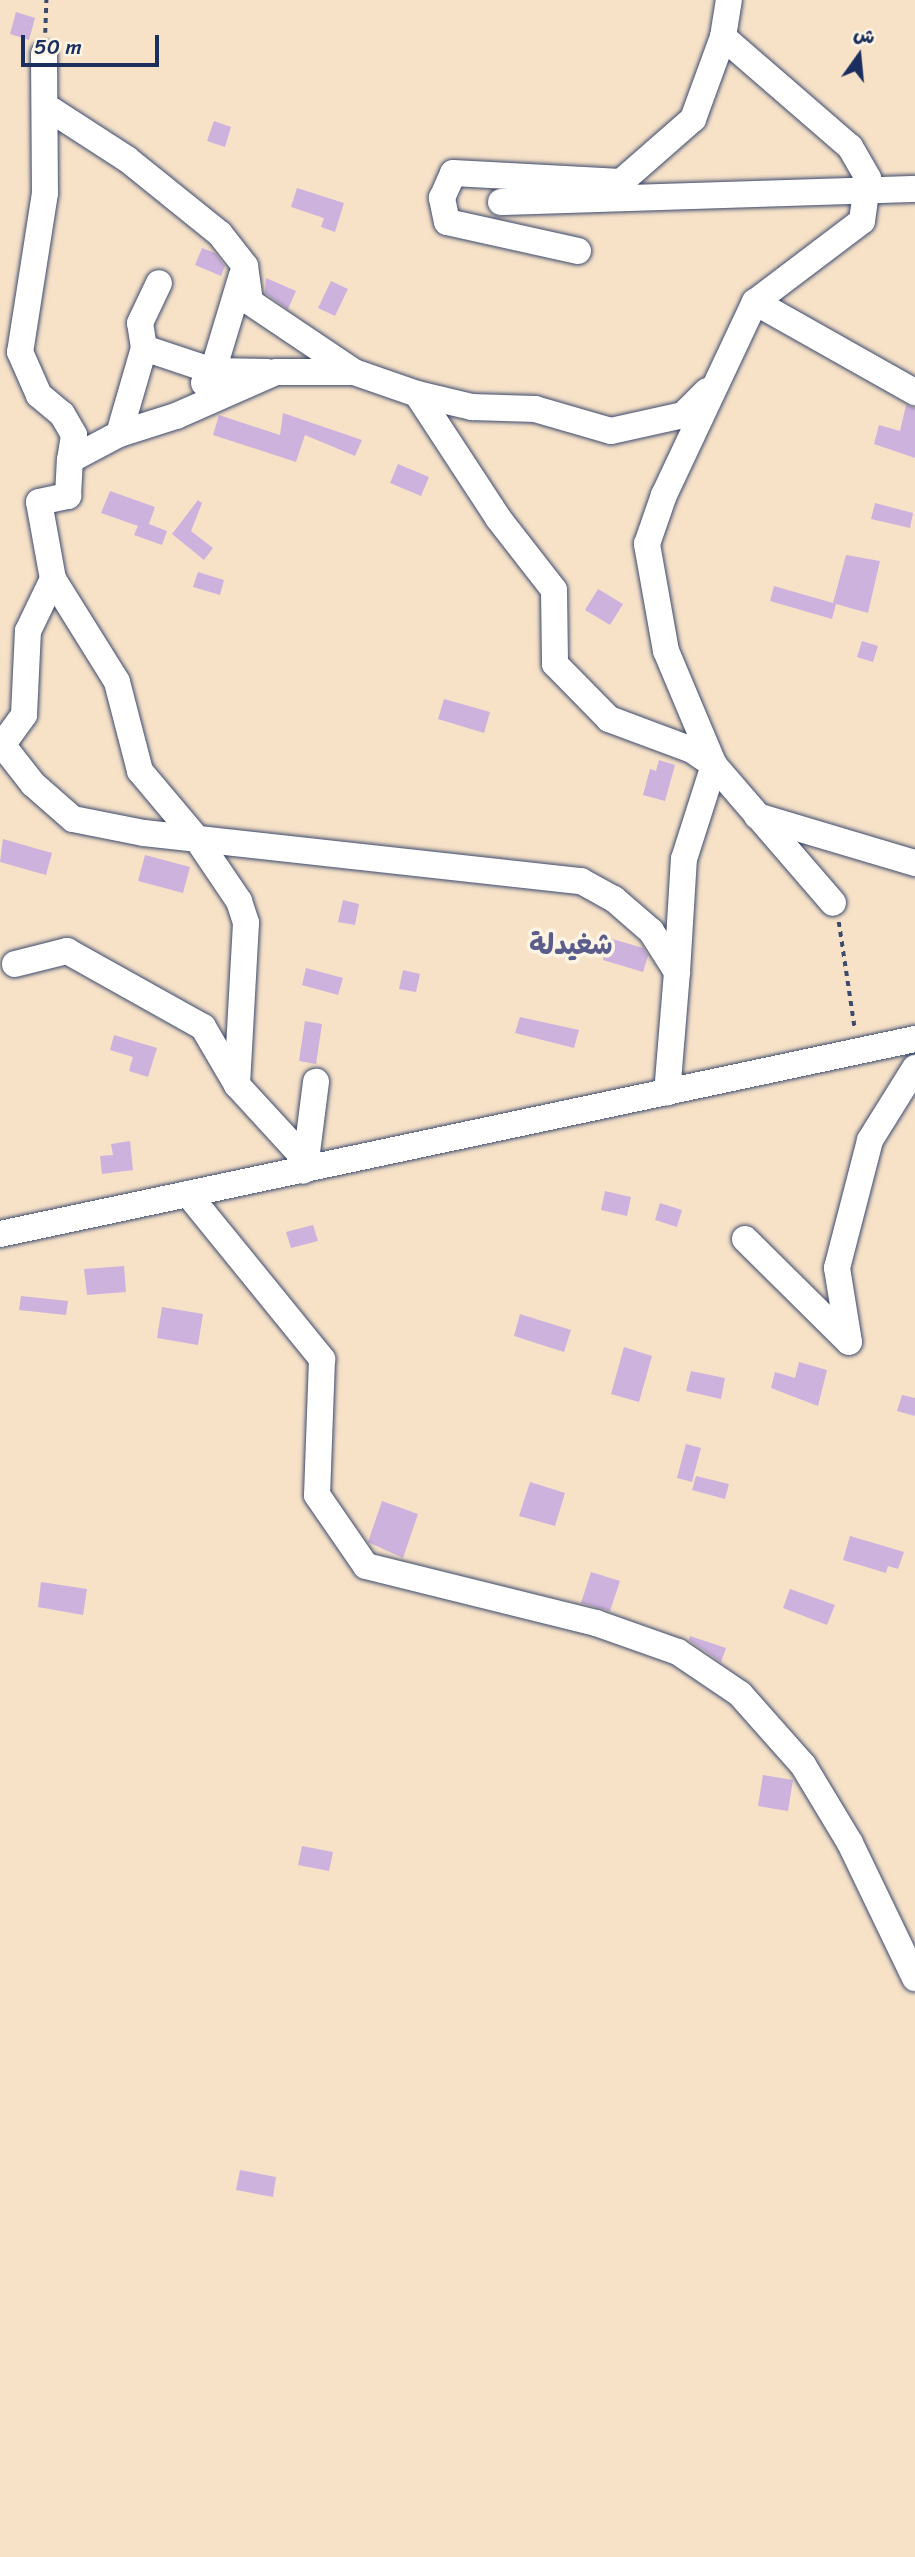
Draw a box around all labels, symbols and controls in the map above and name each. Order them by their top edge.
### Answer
text: ش [850,17,879,54]
scale bar [24,21,163,65]
north arrow [824,21,894,91]
text: 50 m [34,28,82,66]
district label: شغيدلة [529,928,613,962]

